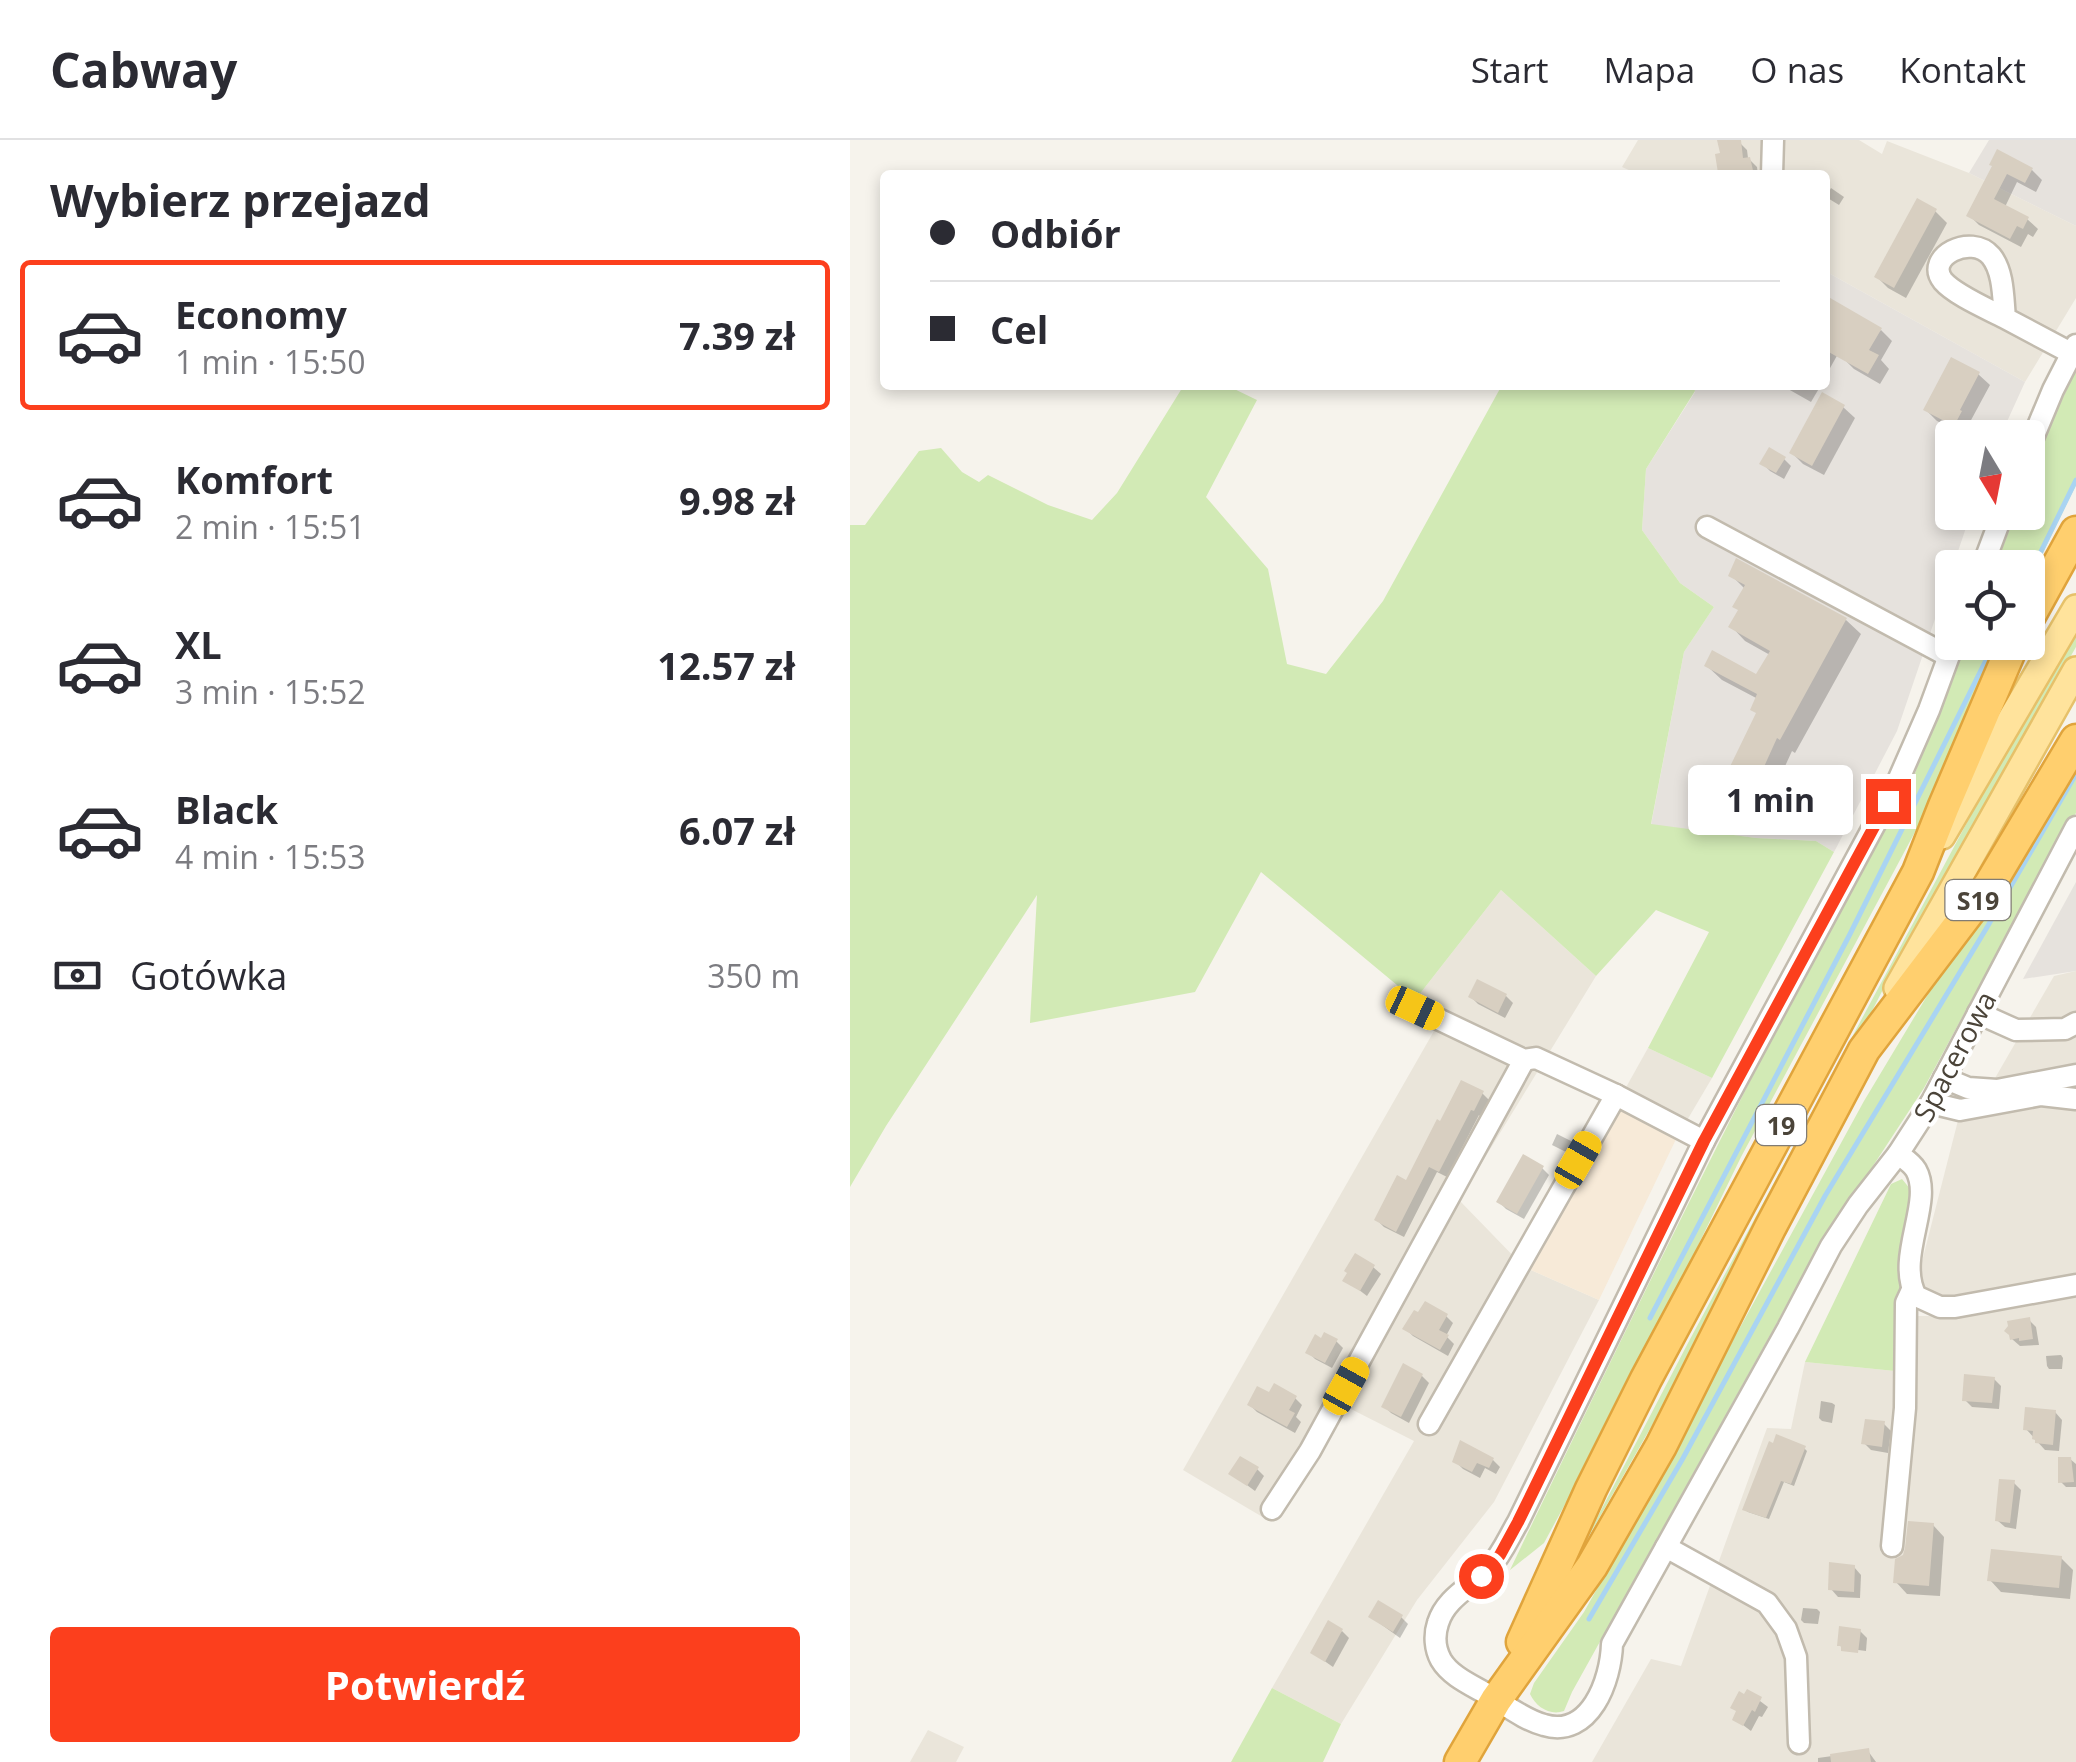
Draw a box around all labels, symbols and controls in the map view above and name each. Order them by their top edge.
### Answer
text: Cabway [50,37,237,102]
text: Start [1471,46,1549,93]
text: Mapa [1604,46,1695,93]
text: O nas [1750,46,1844,93]
text: Kontakt [1899,46,2026,93]
text: Wybierz przejazd [50,169,431,230]
text: Odbiór [990,207,1121,259]
text: Economy [175,288,347,340]
icon: car [55,290,145,380]
text: Cel [990,303,1048,355]
text: 7.39 zł [679,309,795,361]
text: 1 min · 15:50 [175,340,366,383]
north arrow [1935,420,2045,530]
map controls [1935,420,2045,660]
text: Komfort [175,453,333,505]
icon: car [55,455,145,545]
text: 9.98 zł [679,474,795,526]
text: 2 min · 15:51 [175,505,366,548]
button: locate [1935,550,2045,660]
text: XL [175,618,222,670]
icon: car [55,620,145,710]
text: 12.57 zł [657,639,795,691]
text: 3 min · 15:52 [175,670,366,713]
callout: 1 min [1688,766,1853,836]
text: 1 min [1726,778,1815,821]
route end [1866,779,1911,824]
text: Black [175,783,278,835]
icon: car [55,785,145,875]
text: 6.07 zł [679,804,795,856]
text: 4 min · 15:53 [175,835,366,878]
road number: S19 [1946,880,2010,920]
icon: cash [50,948,105,1003]
text: Gotówka [130,949,287,1001]
text: 350 m [707,954,800,997]
car [1381,982,1449,1034]
street label: Spacerowa [1904,984,2004,1128]
road number: 19 [1756,1105,1806,1145]
car [1550,1127,1606,1193]
car [1318,1352,1374,1420]
route start [1459,1554,1504,1599]
button: Potwierdź [50,1627,800,1742]

